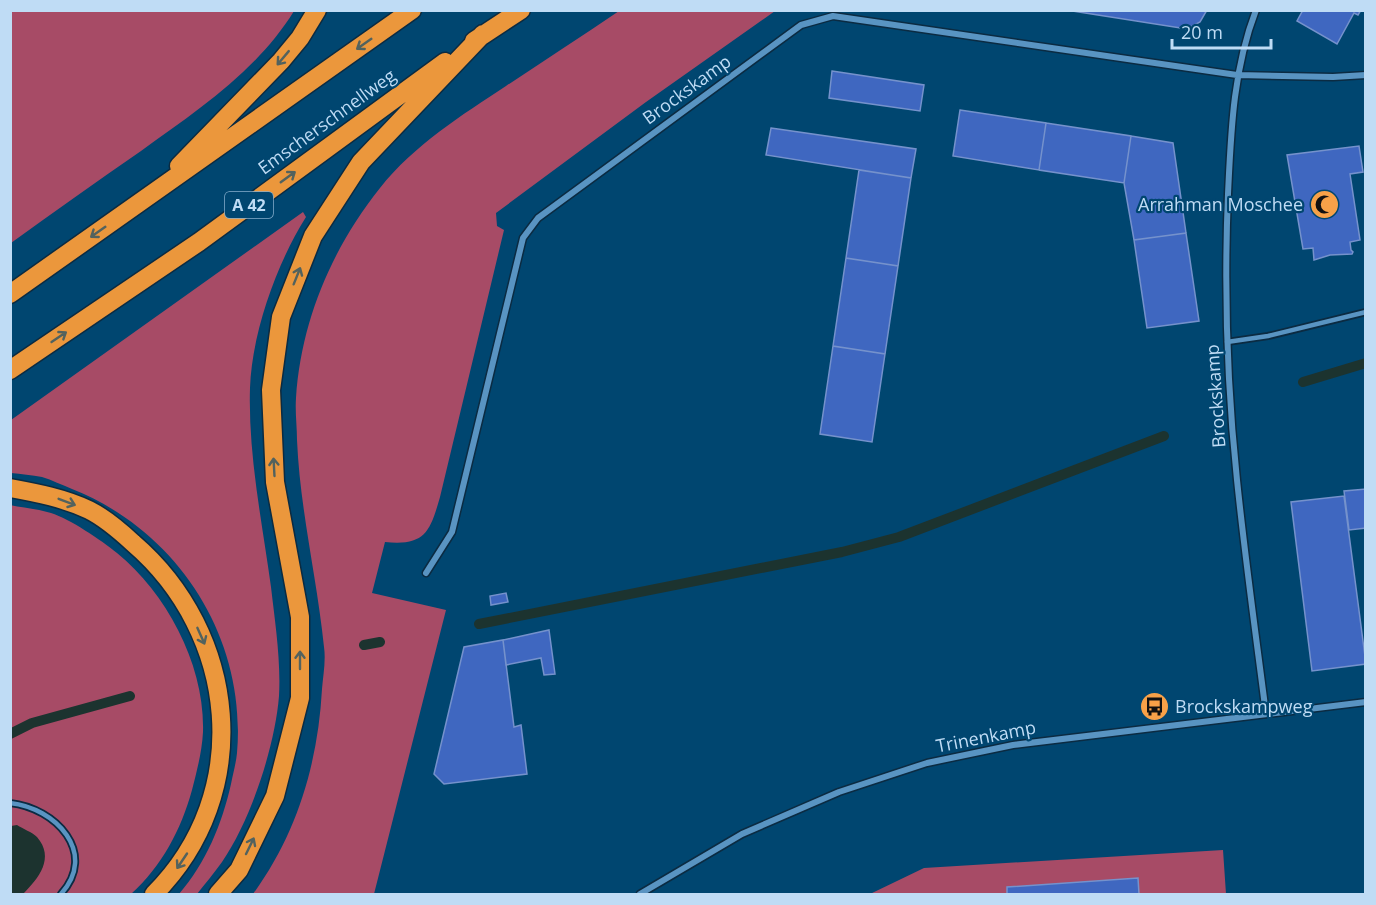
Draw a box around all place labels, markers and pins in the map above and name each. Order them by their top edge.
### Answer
mosque icon: Arrahman Moschee [1308,189,1340,221]
place label: Arrahman Moschee [1138,192,1303,216]
bus stop icon: Brockskampweg [1138,691,1170,723]
place label: Brockskampweg [1175,694,1313,718]

